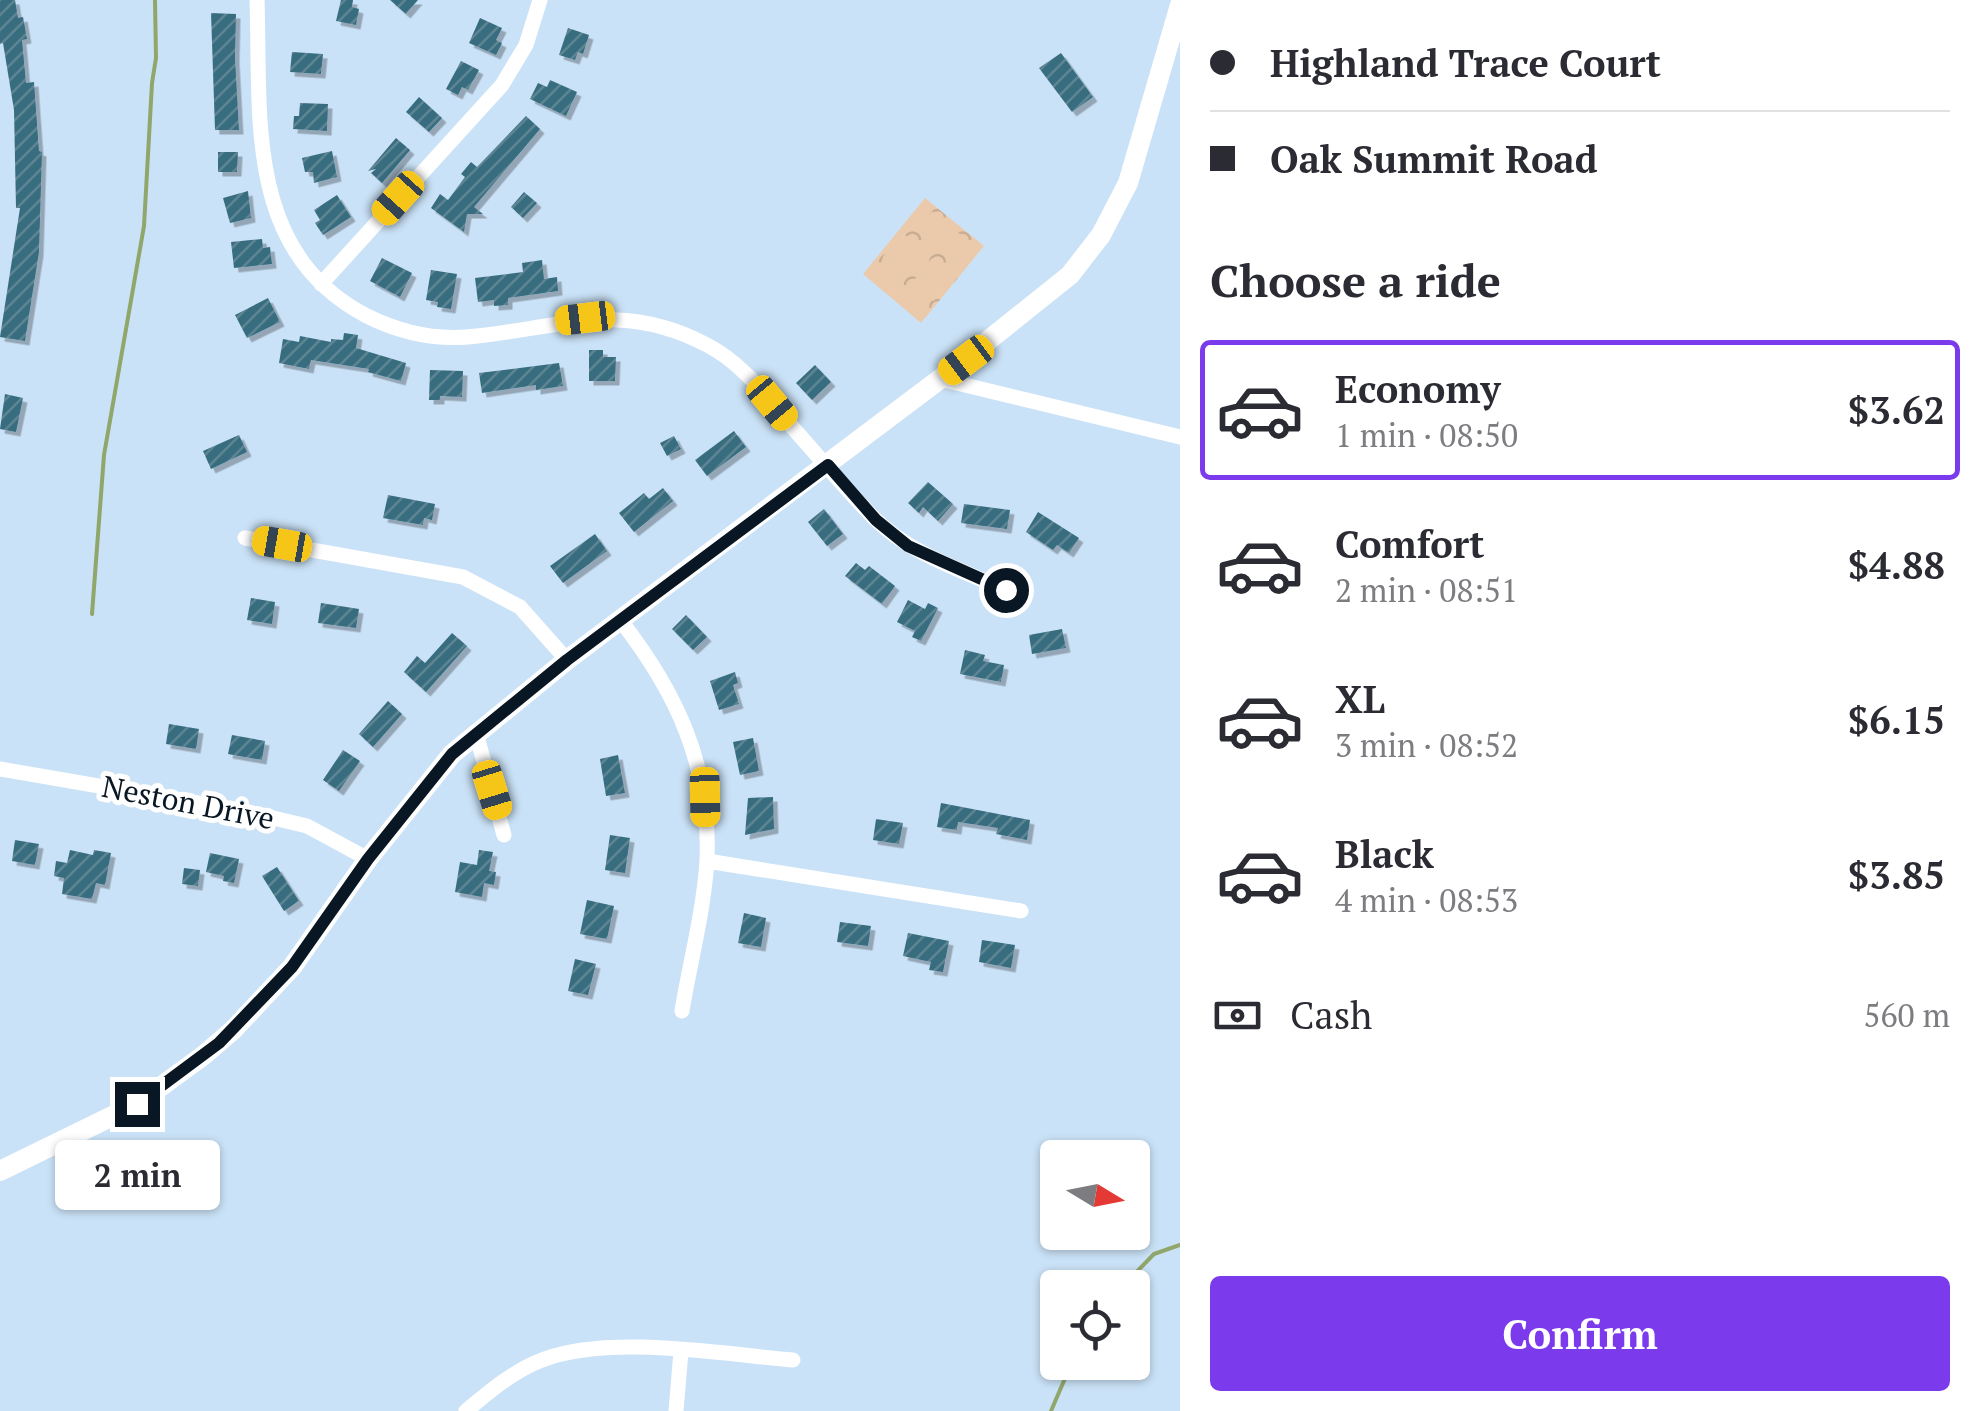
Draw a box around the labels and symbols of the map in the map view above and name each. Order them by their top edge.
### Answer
car [367,166,429,230]
car [553,299,617,337]
car [933,330,999,390]
car [741,370,803,436]
car [250,524,314,564]
route start [984,568,1029,613]
car [469,757,515,823]
street label: Neston Drive [99,766,278,838]
car [689,767,721,827]
route end [115,1082,160,1127]
callout: 2 min [54,1139,220,1209]
north arrow [1040,1140,1150,1250]

